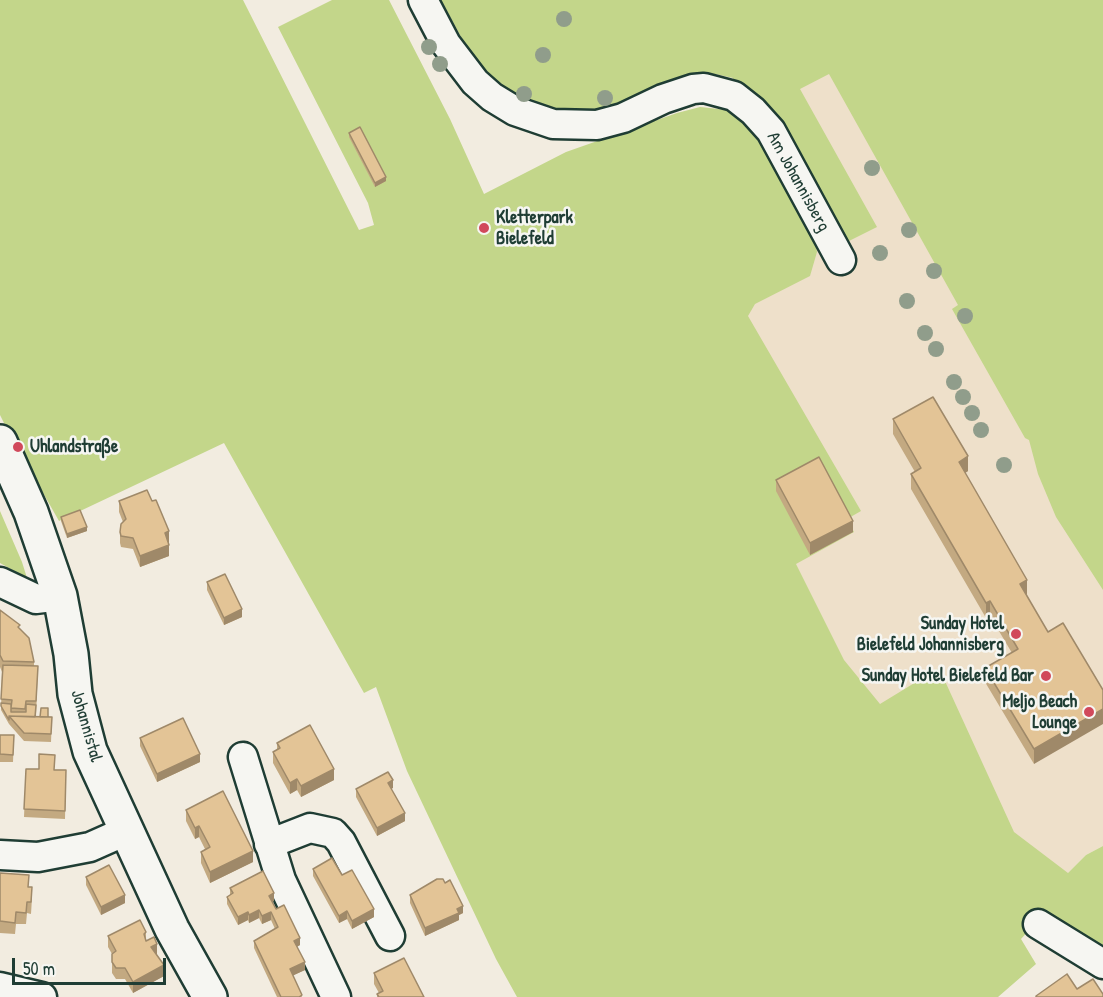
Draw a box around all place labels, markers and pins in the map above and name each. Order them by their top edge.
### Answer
place label: Kletterpark Bielefeld [496,207,573,250]
marker: Kletterpark Bielefeld [477,221,491,235]
place label: Uhlandstraße [30,436,118,458]
marker: Uhlandstraße [11,440,25,454]
place label: Sunday Hotel Bielefeld Johannisberg [857,613,1004,656]
marker: Sunday Hotel Bielefeld Johannisberg [1009,627,1023,641]
place label: Sunday Hotel Bielefeld Bar [862,665,1034,687]
marker: Sunday Hotel Bielefeld Bar [1039,669,1053,683]
place label: Me|jo Beach Lounge [1002,691,1077,734]
marker: Me|jo Beach Lounge [1082,705,1096,719]

